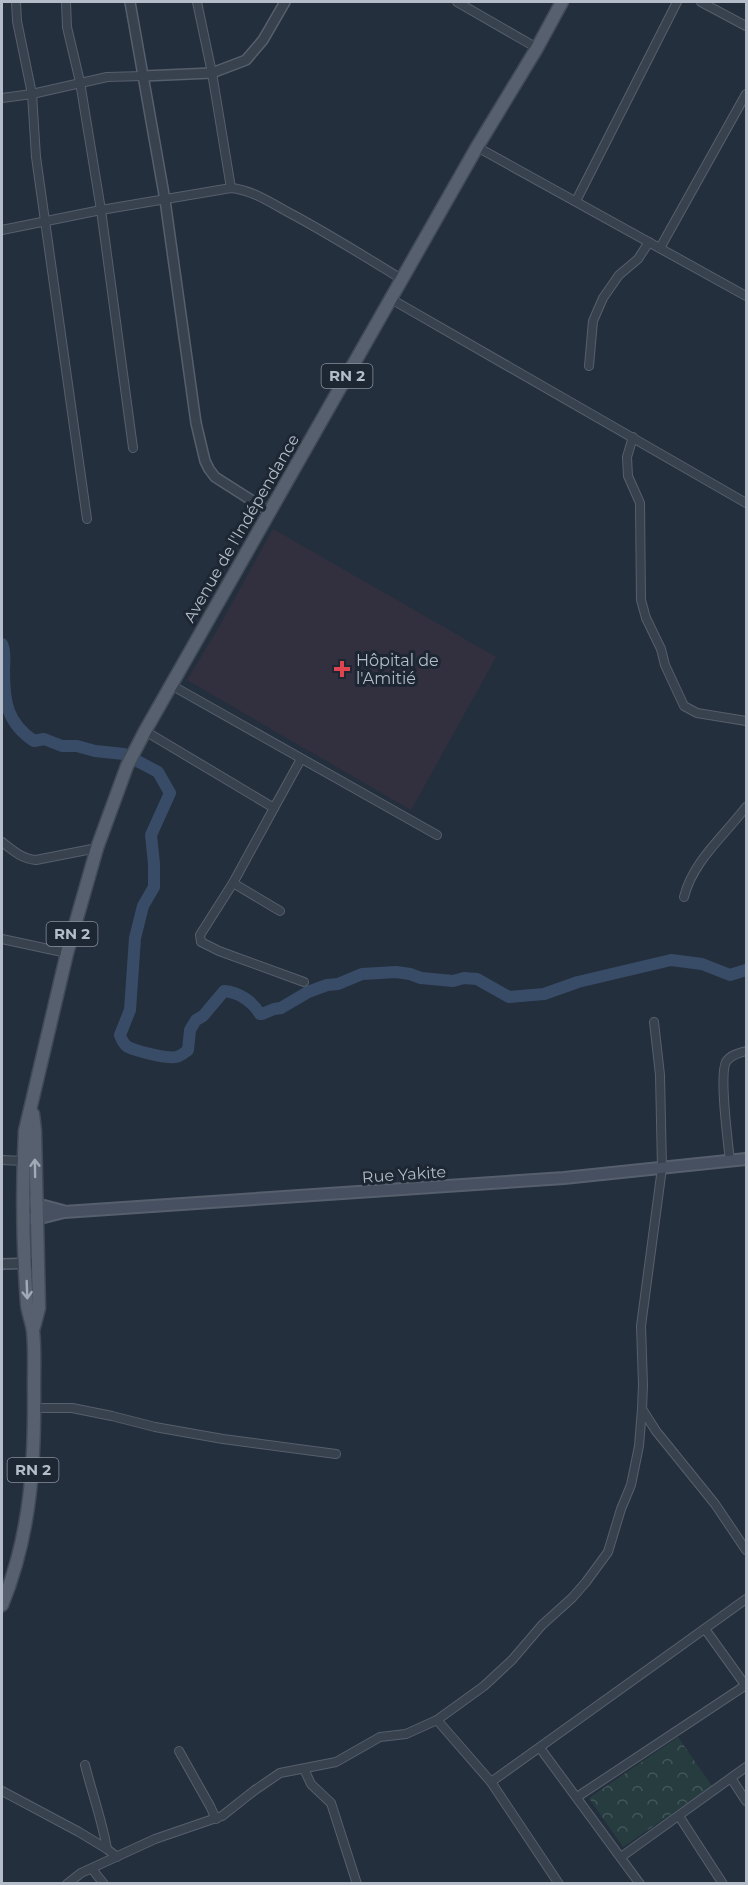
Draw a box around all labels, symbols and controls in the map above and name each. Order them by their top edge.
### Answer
road number: RN 2 [322,364,372,388]
street label: Avenue de l'Indépendance [180,431,303,626]
place label: Hôpital de l'Amitié [356,651,439,688]
marker: Hôpital de l'Amitié [333,660,351,678]
road number: RN 2 [46,922,98,946]
one-way arrow [29,1159,41,1179]
street label: Rue Yakite [361,1162,447,1187]
one-way arrow [21,1279,32,1299]
road number: RN 2 [8,1458,58,1482]

